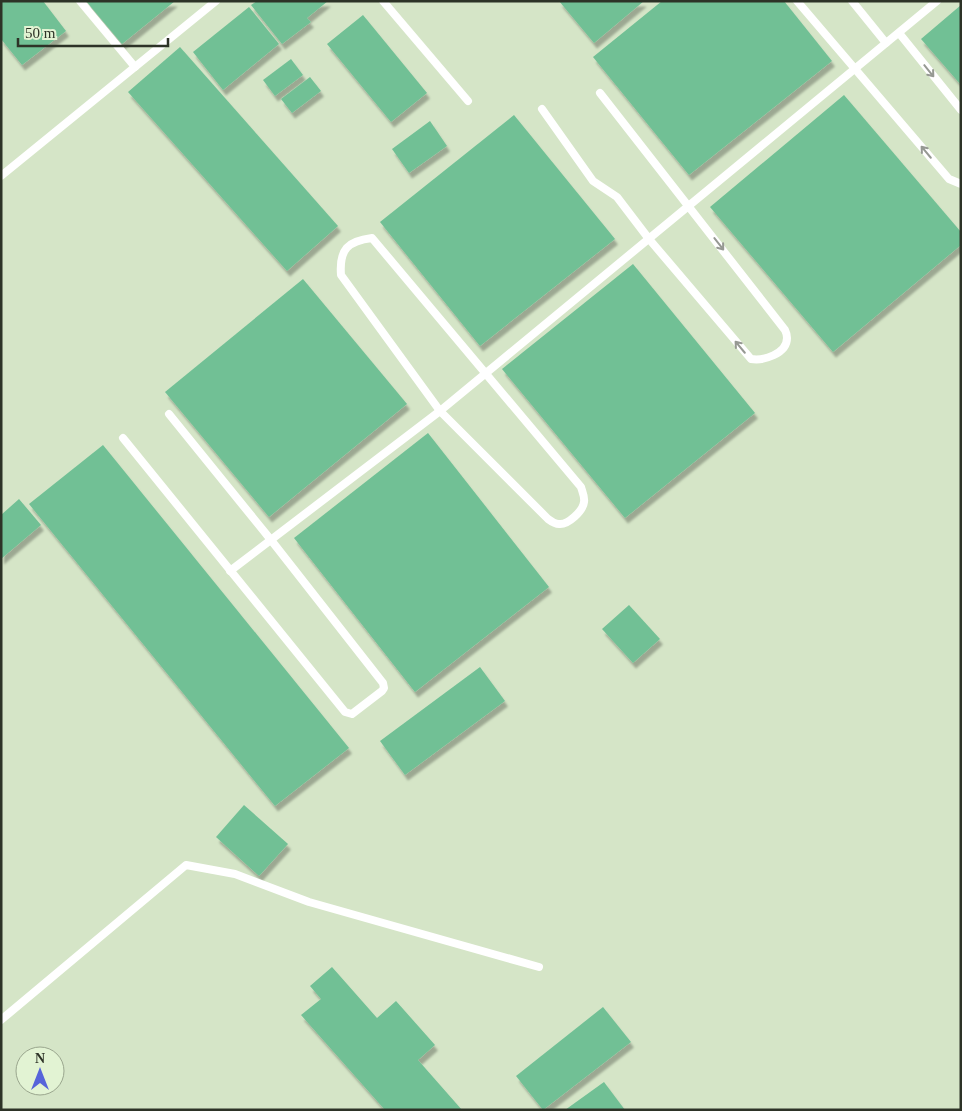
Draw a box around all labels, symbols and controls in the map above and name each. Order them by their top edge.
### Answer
scale bar [18,15,168,47]
text: 50 m [25,25,56,41]
one-way arrow [924,64,935,77]
one-way arrow [920,146,931,159]
one-way arrow [713,238,724,251]
one-way arrow [735,340,746,353]
north arrow [15,1046,65,1096]
text: N [35,1051,45,1066]

